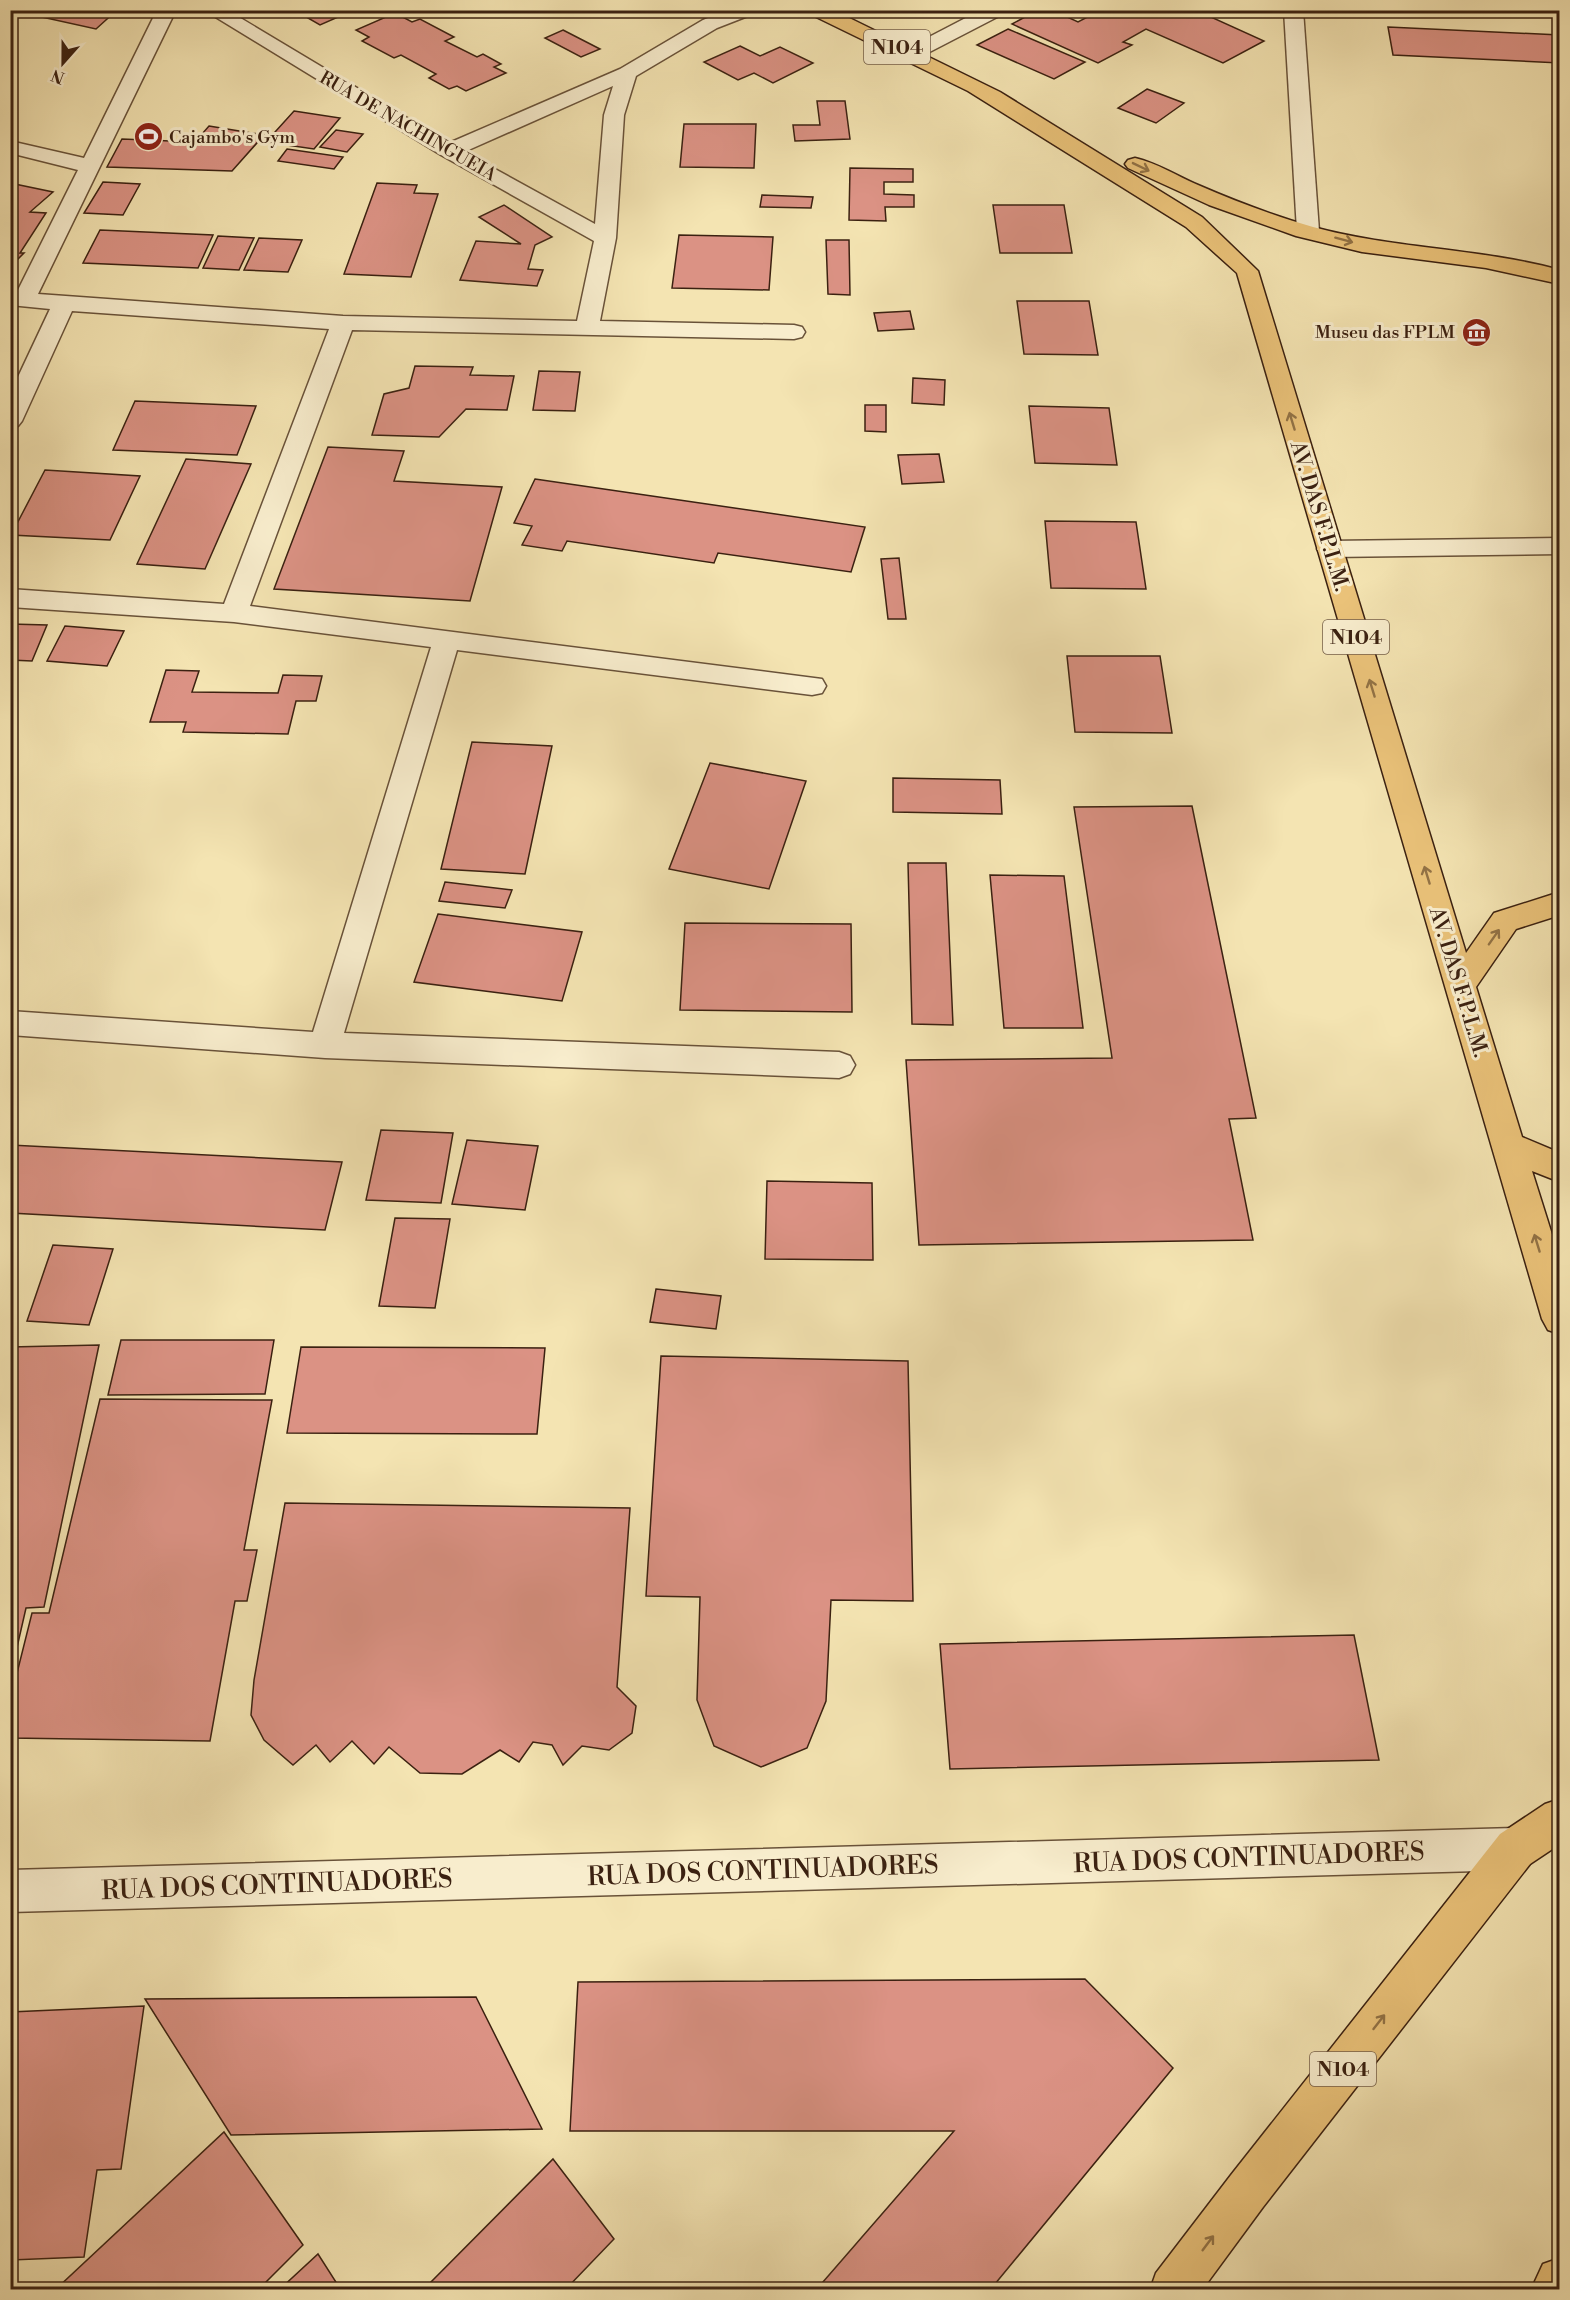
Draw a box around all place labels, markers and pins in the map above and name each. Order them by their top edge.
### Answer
sports icon: Cajambo's Gym [132,121,164,153]
place label: Cajambo's Gym [169,126,295,149]
museum icon: Museu das FPLM [1460,316,1492,348]
place label: Museu das FPLM [1315,321,1455,344]

